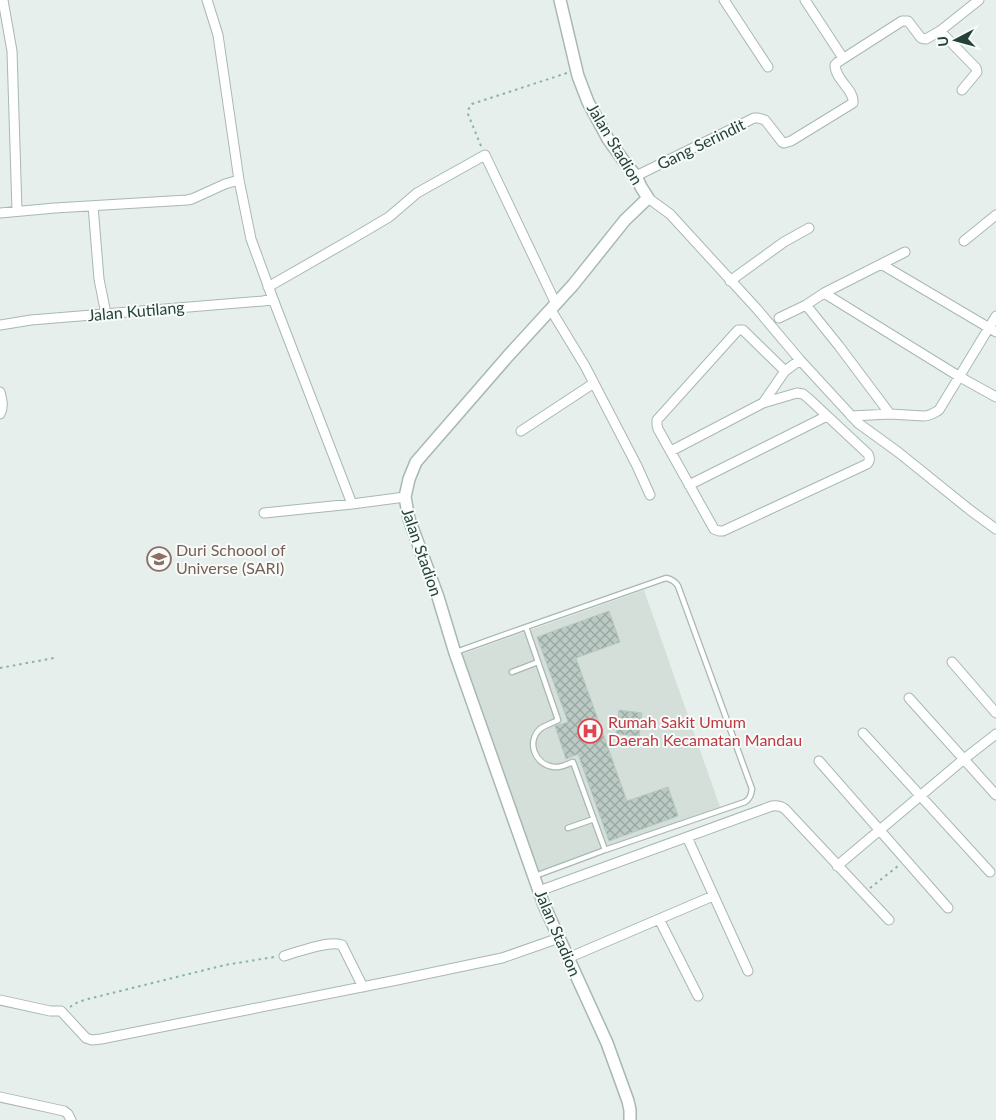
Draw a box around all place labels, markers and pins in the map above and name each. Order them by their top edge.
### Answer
place label: Duri Schoool of Universe (SARI) [176,540,286,577]
school or university icon: Duri Schoool of Universe (SARI) [146,546,172,572]
place label: Rumah Sakit Umum Daerah Kecamatan Mandau [608,712,802,749]
hospital icon: Rumah Sakit Umum Daerah Kecamatan Mandau [577,718,603,744]

